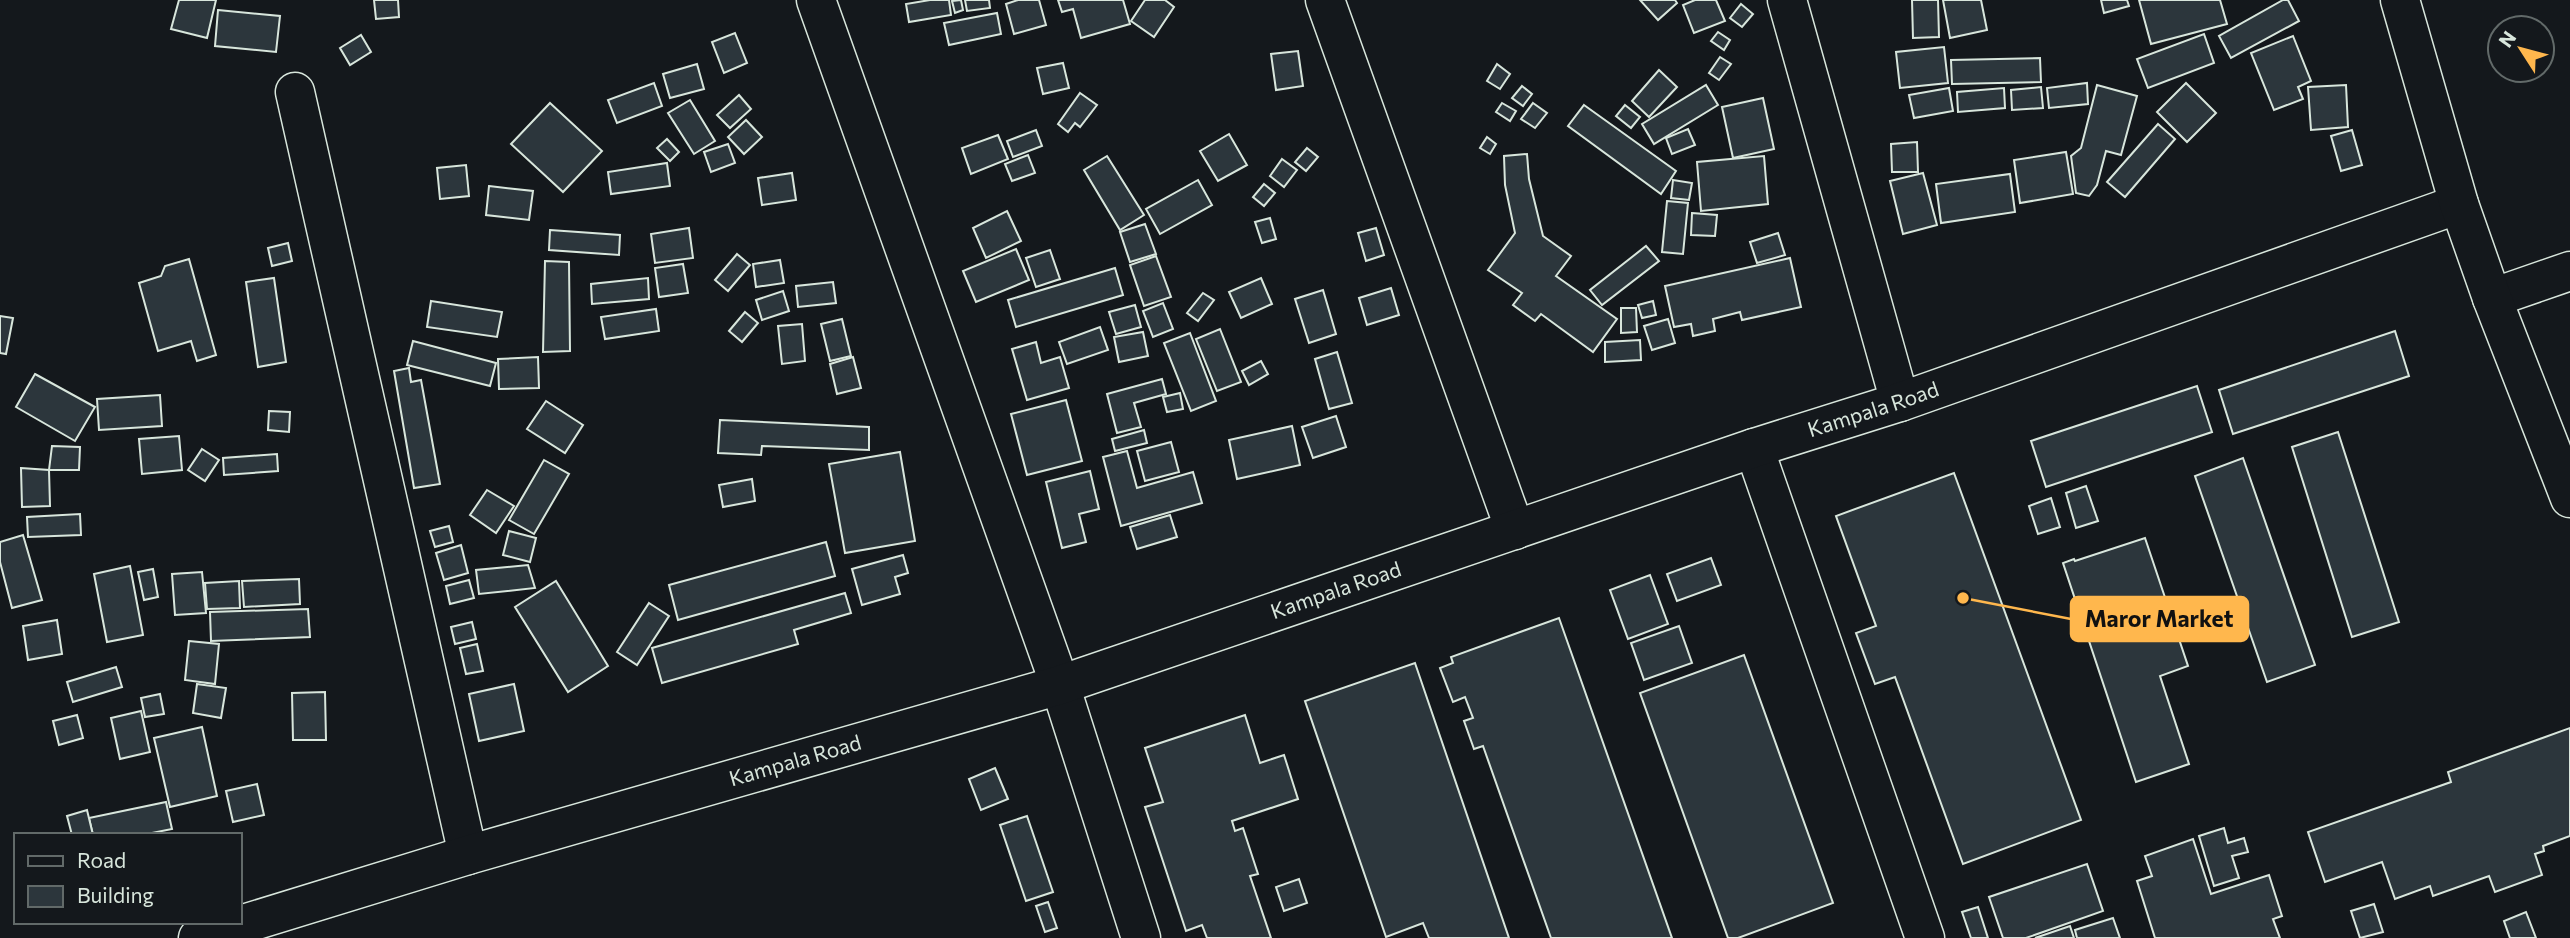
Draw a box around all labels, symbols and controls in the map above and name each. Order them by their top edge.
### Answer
north arrow [2486,14,2556,84]
text: N [2493,26,2520,51]
street label: Kampala Road [1804,375,1942,441]
street label: Kampala Road [1267,555,1404,623]
callout: Maror Market [2071,597,2248,641]
text: Maror Market [2085,604,2234,632]
street label: Kampala Road [726,729,864,790]
legend [14,833,242,924]
text: Road [77,847,126,872]
text: Building [77,882,154,907]

